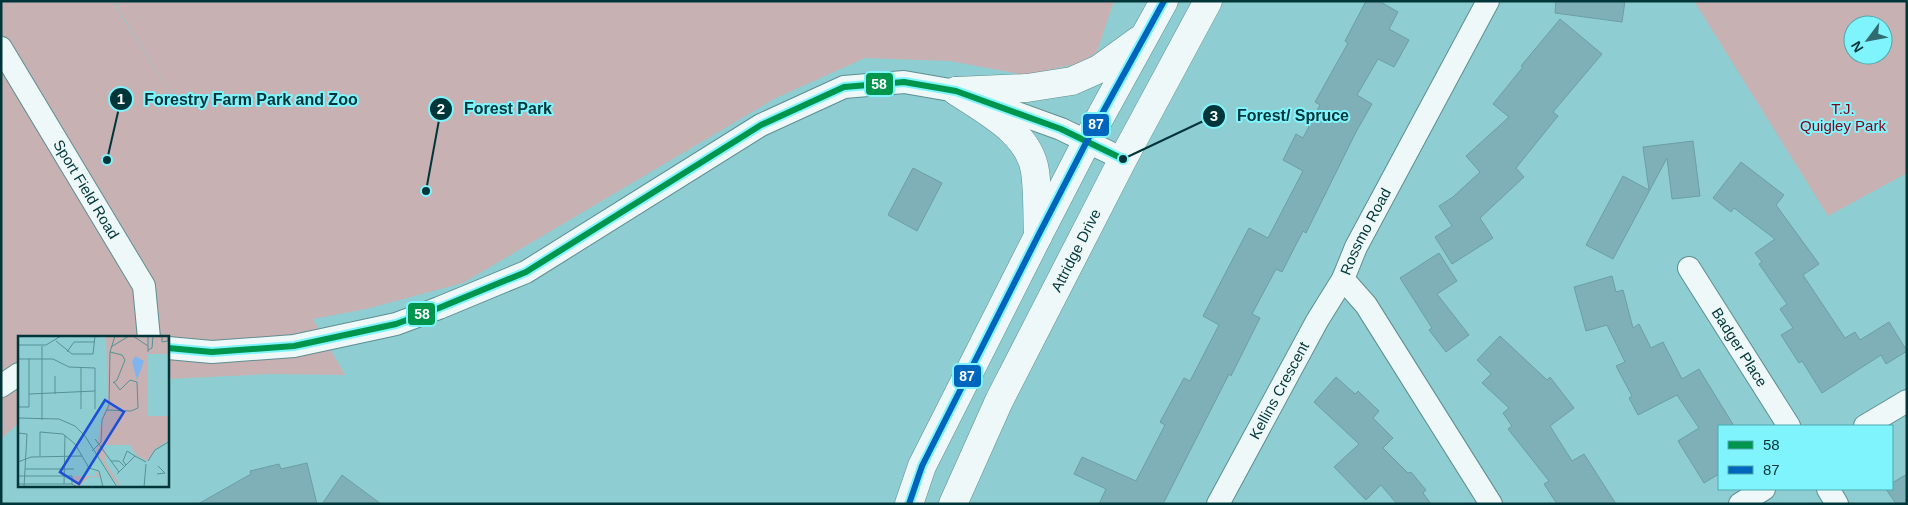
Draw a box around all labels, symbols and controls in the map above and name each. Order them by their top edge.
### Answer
north arrow [1843,15,1893,65]
text: N [1848,38,1866,55]
line badge: 58 [865,72,894,96]
text: 58 [871,76,887,92]
callout: Forestry Farm Park and Zoo [109,84,367,115]
text: 1 [117,90,125,107]
text: Forestry Farm Park and Zoo [144,91,358,108]
callout: Forest Park [429,93,562,124]
text: 2 [437,100,445,117]
text: Forest Park [464,100,552,117]
callout: Forest/ Spruce [1202,100,1359,131]
park label: T.J. Quigley Park [1800,100,1886,134]
text: 3 [1210,107,1218,124]
text: Forest/ Spruce [1237,107,1349,124]
line badge: 87 [1082,113,1110,137]
text: 87 [1088,116,1104,132]
street label: Sport Field Road [50,137,123,242]
street label: Rossmo Road [1337,185,1394,277]
street label: Attridge Drive [1047,206,1104,295]
line badge: 58 [407,302,436,326]
street label: Badger Place [1708,305,1771,390]
text: 58 [414,306,430,322]
inset map [18,336,169,488]
street label: Kellins Crescent [1246,338,1313,442]
line badge: 87 [953,364,982,388]
text: 87 [959,368,975,384]
legend [1718,425,1893,490]
text: 58 [1763,436,1780,453]
text: 87 [1763,461,1780,478]

